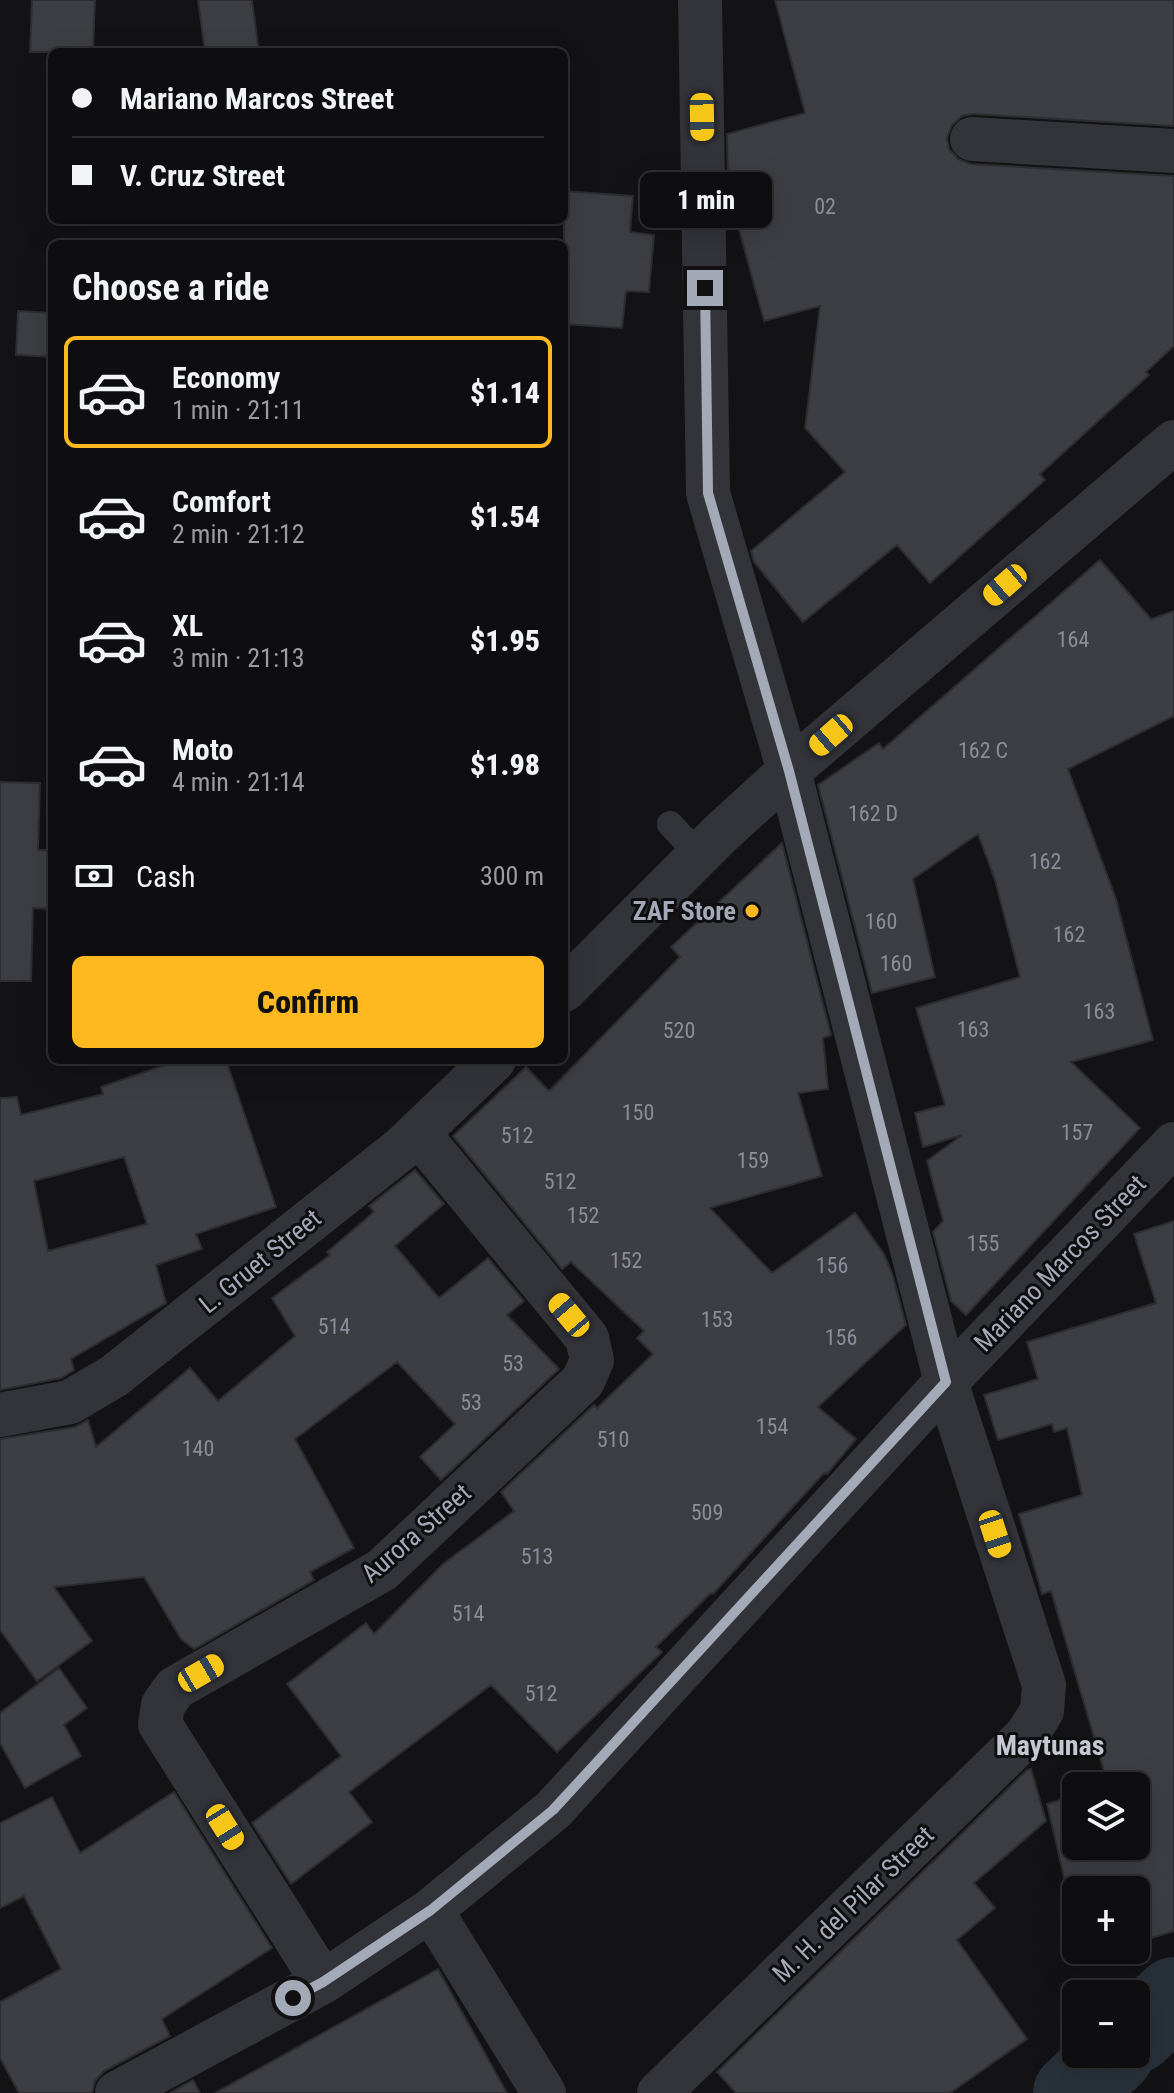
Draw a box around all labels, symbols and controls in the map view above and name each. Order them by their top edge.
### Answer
text: Mariano Marcos Street [120,81,394,116]
car [690,93,714,141]
text: V. Cruz Street [120,158,285,193]
callout: 1 min [639,172,771,228]
text: 1 min [677,185,735,215]
house number: 02 [814,194,836,219]
text: Choose a ride [72,267,269,309]
route end [687,270,723,306]
icon: car [76,356,148,428]
text: Economy [172,360,280,395]
text: $1.14 [470,375,540,410]
text: 1 min · 21:11 [172,395,305,425]
icon: car [76,480,148,552]
text: Comfort [172,484,271,519]
text: $1.54 [470,499,540,534]
text: 2 min · 21:12 [172,519,305,549]
car [979,560,1031,610]
icon: car [76,604,148,676]
text: XL [172,608,203,643]
text: $1.95 [470,623,540,658]
house number: 164 [1057,627,1089,652]
text: 3 min · 21:13 [172,643,305,673]
car [805,710,857,760]
icon: car [76,728,148,800]
text: Moto [172,732,233,767]
house number: 162 C [958,738,1008,763]
text: $1.98 [470,747,540,782]
text: 4 min · 21:14 [172,767,305,797]
house number: 162 D [848,801,898,826]
house number: 162 [1029,849,1061,874]
icon: cash [72,854,116,898]
text: Cash [136,859,196,894]
text: 300 m [480,861,544,891]
place label: ZAF Store [633,896,736,926]
marker: ZAF Store [743,902,761,920]
house number: 160 [865,909,897,934]
house number: 162 [1053,922,1085,947]
house number: 160 [880,951,912,976]
button: Confirm [72,956,544,1048]
house number: 163 [1083,999,1115,1024]
house number: 163 [957,1017,989,1042]
house number: 520 [663,1018,695,1043]
house number: 150 [622,1100,654,1125]
house number: 157 [1061,1120,1093,1145]
house number: 512 [501,1123,533,1148]
house number: 159 [737,1148,769,1173]
house number: 512 [544,1169,576,1194]
street label: Mariano Marcos Street [968,1169,1152,1357]
street label: L. Gruet Street [193,1203,327,1319]
house number: 152 [567,1203,599,1228]
house number: 155 [967,1231,999,1256]
house number: 152 [610,1248,642,1273]
house number: 156 [816,1253,848,1278]
car [544,1289,594,1341]
house number: 153 [701,1307,733,1332]
house number: 514 [318,1314,350,1339]
house number: 156 [825,1325,857,1350]
house number: 53 [502,1351,524,1376]
house number: 53 [460,1390,482,1415]
house number: 154 [756,1414,788,1439]
house number: 510 [597,1427,629,1452]
house number: 140 [182,1436,214,1461]
street label: Aurora Street [355,1477,477,1589]
house number: 509 [691,1500,723,1525]
car [976,1507,1014,1561]
house number: 513 [521,1544,553,1569]
house number: 514 [452,1601,484,1626]
car [174,1651,228,1695]
house number: 512 [525,1681,557,1706]
district label: Maytunas [996,1729,1104,1762]
map controls [1062,1772,1150,2068]
button: layers [1062,1772,1150,1860]
car [202,1800,248,1854]
street label: M. H. del Pilar Street [766,1820,940,1988]
button: + [1062,1876,1150,1964]
route start [275,1980,311,2016]
button: − [1062,1980,1150,2068]

